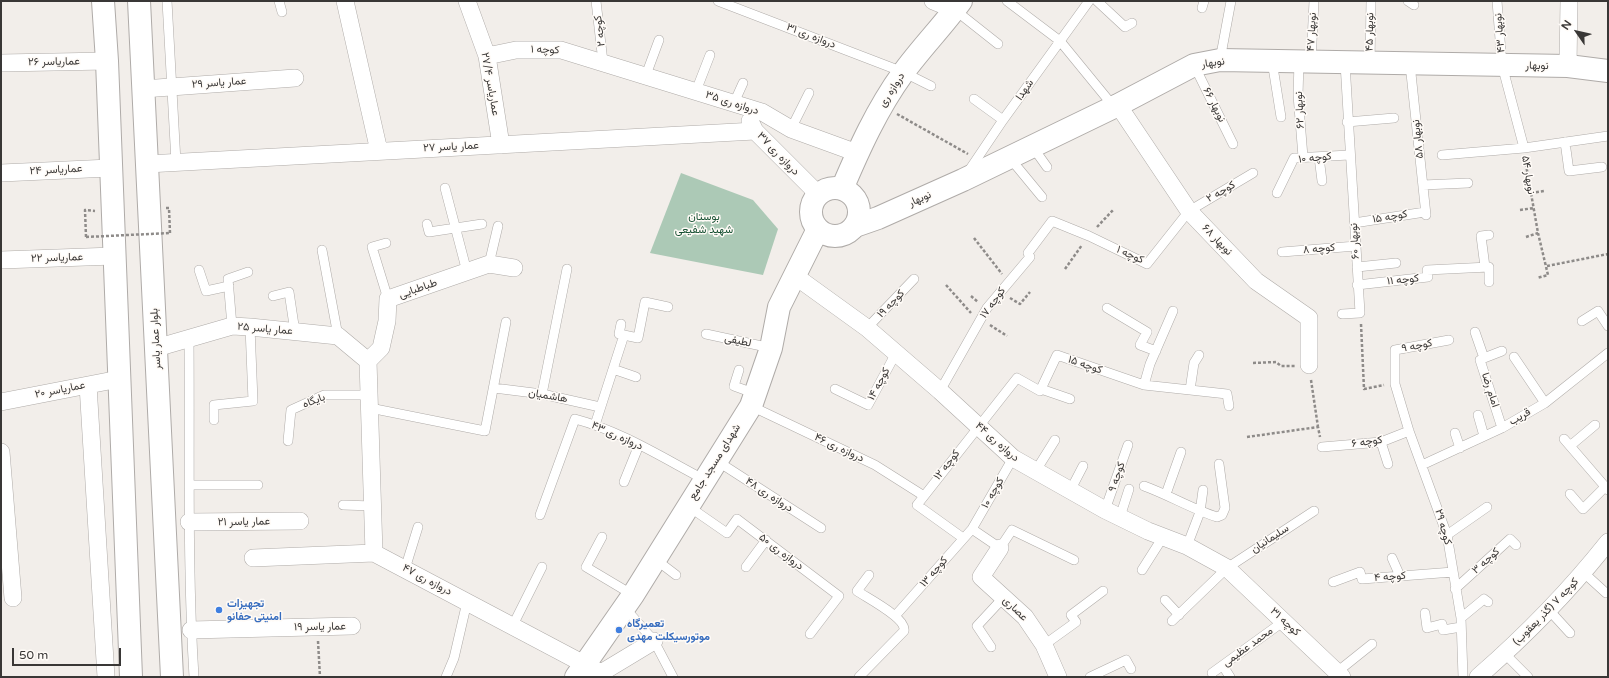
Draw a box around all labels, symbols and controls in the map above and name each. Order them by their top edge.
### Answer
street label: نوبهار ۴۷ [1304,12,1320,52]
street label: نوبهار ۴۵ [1363,12,1377,52]
north arrow [1557,12,1597,52]
street label: نوبهار ۴۳ [1492,13,1508,53]
street label: کوچه ۲ [592,15,608,47]
text: N [1559,18,1574,32]
street label: دروازه ری ۳۱ [784,21,838,51]
street label: کوچه ۱ [530,43,560,57]
street label: عماریاسر ۲۷/۴ [478,51,502,117]
street label: عماریاسر ۲۶ [28,55,80,69]
street label: نوبهار [1200,55,1226,71]
street label: نوبهار [1525,59,1549,73]
street label: دروازه ری [876,70,908,110]
street label: عمار یاسر ۲۹ [191,75,247,91]
street label: شهدا [1013,77,1037,103]
street label: نوبهار ۶۶ [1200,86,1228,124]
street label: دروازه ری ۳۵ [704,88,760,118]
street label: نوبهار ۶۲ [1292,91,1308,129]
street label: نوبهار ۵۸ [1409,119,1427,159]
street label: دروازه ری ۳۷ [754,130,802,178]
street label: عمار یاسر ۲۷ [423,139,479,155]
street label: کوچه ۱۰ [1298,150,1332,166]
street label: نوبهار ۵۴ [1518,155,1538,195]
street label: عماریاسر ۲۴ [29,162,83,178]
street label: کوچه ۲ [1204,178,1238,206]
street label: نوبهار [907,188,933,210]
street label: کوچه ۱۵ [1371,208,1409,226]
park label: بوستان شهید شفیعی [675,210,733,236]
street label: نوبهار ۶۸ [1199,222,1235,258]
street label: نوبهار ۶۰ [1347,223,1363,259]
street label: کوچه ۸ [1302,241,1336,257]
street label: کوچه ۱ [1114,243,1146,267]
street label: عماریاسر ۲۲ [31,250,83,266]
street label: کوچه ۱۱ [1386,272,1420,288]
street label: طباطبایی [397,276,439,302]
street label: کوچه ۱۷ [977,285,1009,321]
street label: کوچه ۱۹ [874,287,908,321]
street label: بلوار عمار یاسر [148,308,164,370]
street label: عمار یاسر ۲۵ [237,320,293,338]
street label: لطیفی [723,332,753,350]
street label: کوچه ۹ [1401,337,1433,355]
street label: کوچه ۱۵ [1066,353,1104,377]
street label: کوچه ۱۴ [865,365,893,403]
street label: امام رضا [1478,371,1502,409]
street label: عماریاسر ۲۰ [34,379,86,401]
street label: هاشمیان [527,386,569,406]
street label: بایگاه [301,391,327,411]
street label: قریب [1507,406,1533,428]
street label: دروازه ری ۴۳ [589,419,645,453]
street label: دروازه ری ۴۴ [972,419,1022,465]
street label: شهدای مسجد جامع [686,422,744,502]
street label: دروازه ری ۴۶ [812,431,866,465]
street label: کوچه ۶ [1351,433,1383,451]
street label: کوچه ۱۲ [931,447,963,483]
street label: کوچه ۹ [1106,460,1128,494]
street label: دروازه ری ۴۸ [743,475,795,515]
street label: کوچه ۱۰ [979,475,1007,511]
street label: کوچه ۲۹ [1432,508,1454,546]
street label: عمار یاسر ۲۱ [218,515,270,529]
street label: سلیمانیان [1248,522,1292,556]
street label: دروازه ری ۵۰ [756,531,806,573]
street label: کوچه ۳ [1469,545,1503,577]
street label: کوچه ۱۳ [917,554,951,590]
street label: دروازه ری ۴۷ [400,561,454,599]
street label: کوچه ۴ [1374,569,1406,585]
street label: کوچه ۷ (گذر یعقوب) [1510,575,1582,649]
street label: عصاری [1000,594,1030,624]
place label: تجهیزات امنیتی حفانو [227,597,282,623]
marker: تجهیزات امنیتی حفانو [214,605,224,615]
street label: کوچه ۳۱ [1267,605,1303,639]
place label: تعمیرگاه موتورسیکلت مهدی [627,617,710,643]
street label: عمار یاسر ۱۹ [294,620,346,634]
street label: محمد عظیمی [1220,624,1276,670]
marker: تعمیرگاه موتورسیکلت مهدی [614,625,624,635]
scale bar [14,640,123,666]
text: 50 m [19,648,48,662]

